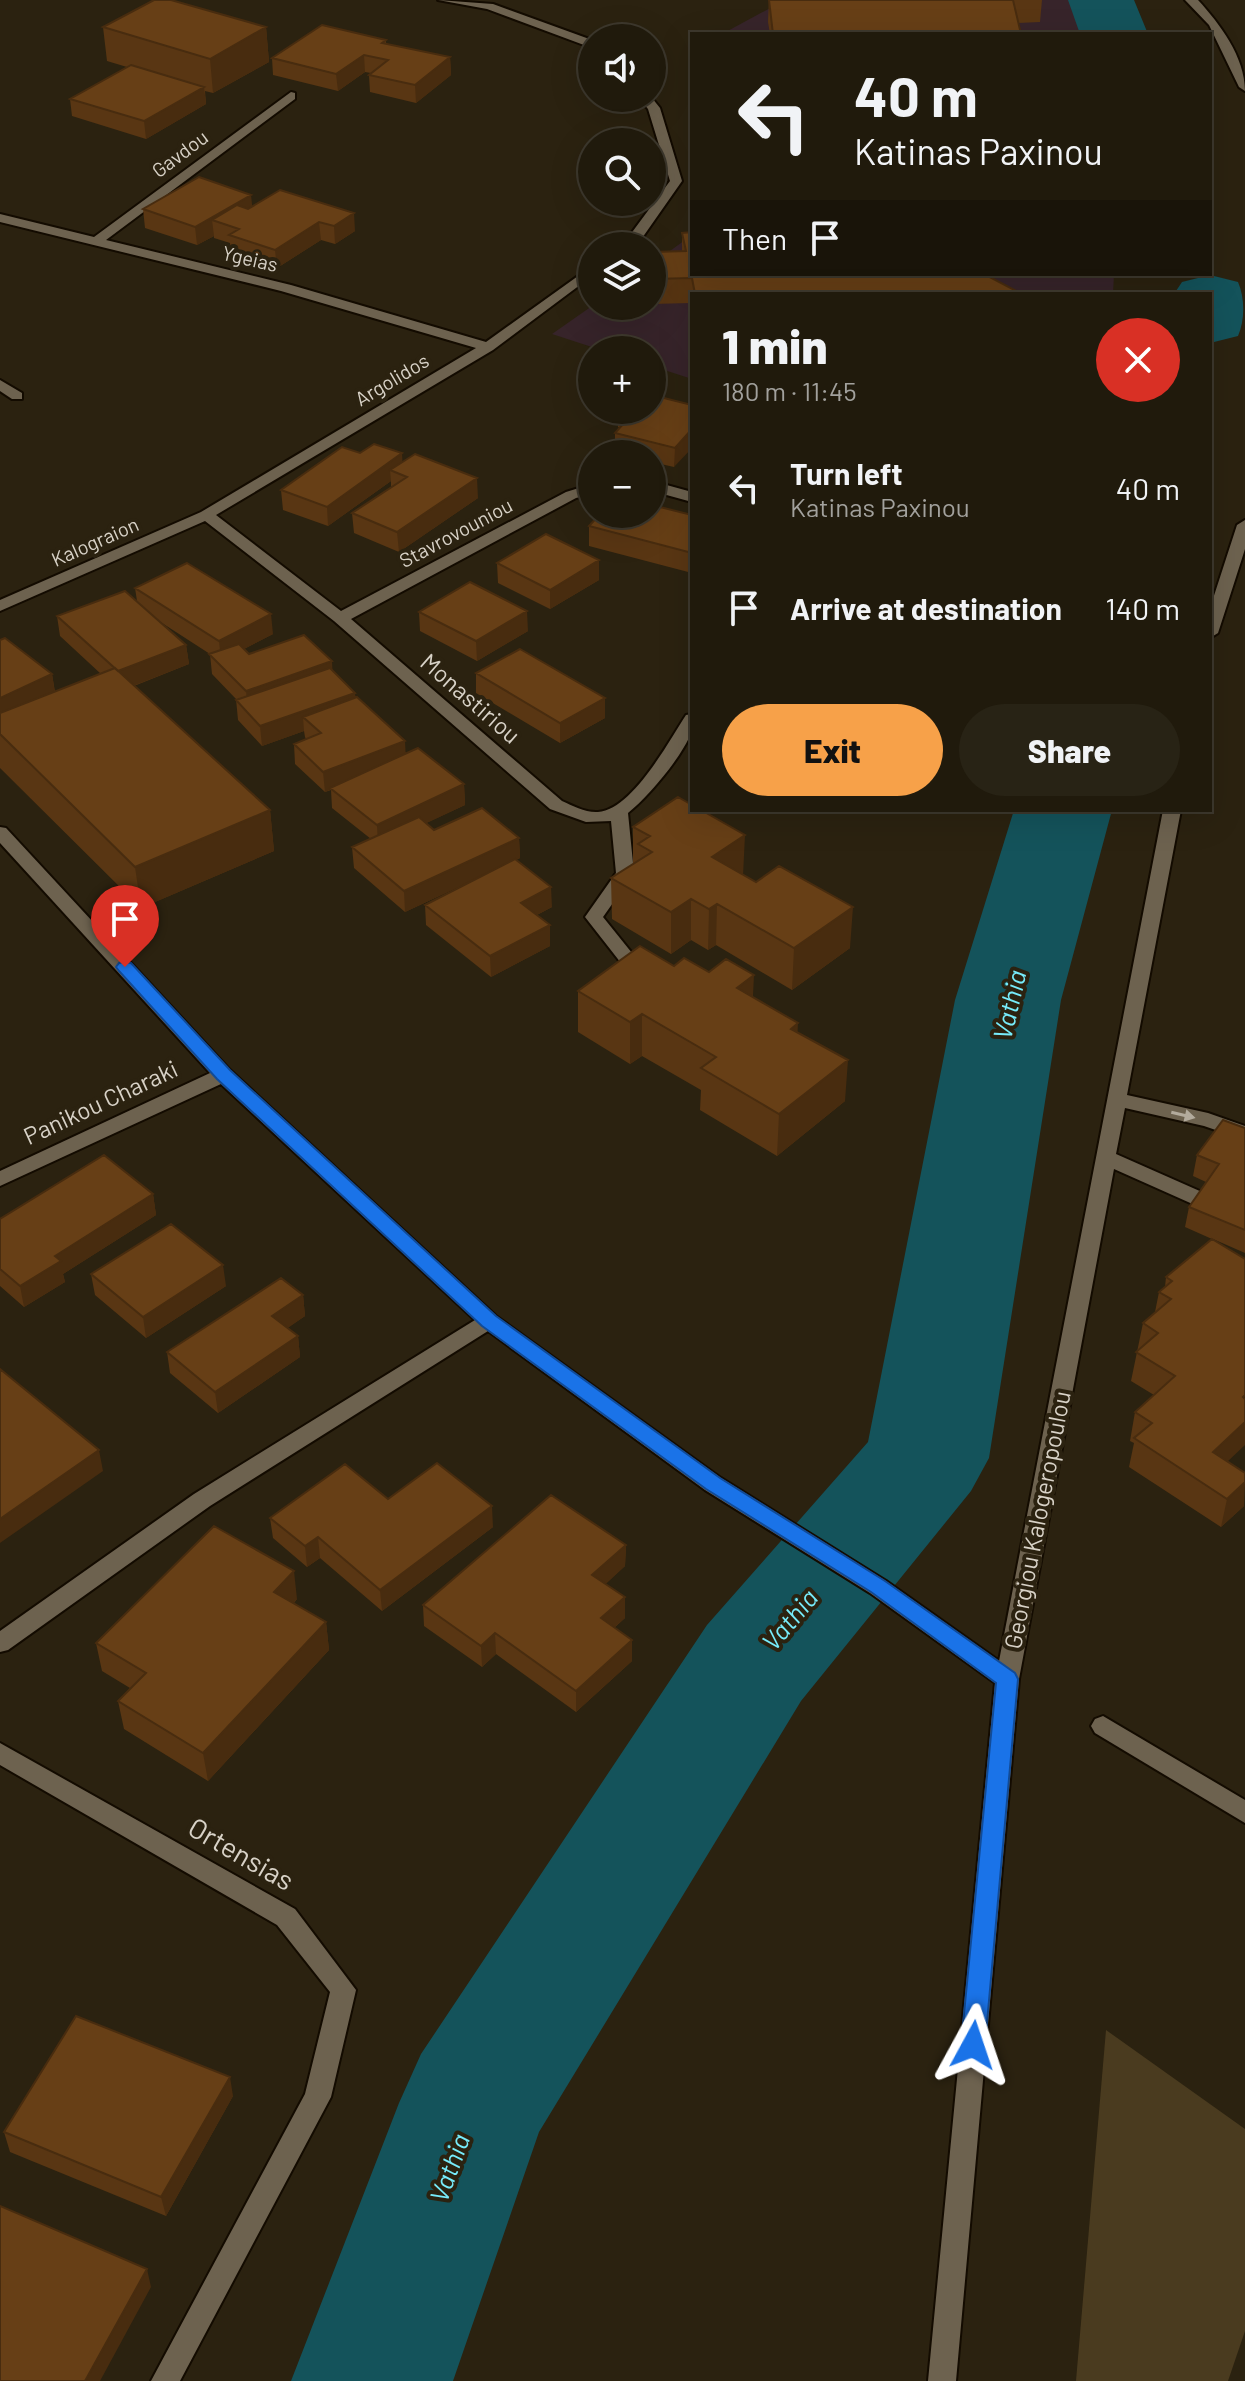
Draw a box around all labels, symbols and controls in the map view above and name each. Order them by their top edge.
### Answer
map controls [578,24,666,528]
button: sound [578,24,666,112]
text: 40 m [854,61,978,128]
icon: left [722,64,826,168]
street label: Gavdou [147,124,212,182]
button: search [578,128,666,216]
text: Katinas Paxinou [854,129,1103,172]
icon: arrive [803,216,847,260]
text: Then [722,220,787,256]
button: layers [578,232,666,320]
street label: Ygeias [220,240,280,276]
text: 1 min [722,316,828,374]
button: close [1096,318,1180,402]
button: + [578,336,666,424]
street label: Argolidos [350,348,433,411]
text: 180 m · 11:45 [722,375,857,406]
button: − [578,440,666,528]
text: Turn left [790,455,903,491]
icon: left [722,466,766,510]
text: 40 m [1116,470,1180,506]
text: Katinas Paxinou [790,491,970,522]
street label: Stavrovouniou [395,492,516,572]
street label: Kalograion [47,511,142,571]
icon: arrive [722,586,766,630]
text: Arrive at destination [790,590,1062,626]
text: 140 m [1105,590,1180,626]
street label: Monastiriou [415,647,527,749]
button: Exit [722,704,943,796]
button: Share [959,704,1180,796]
pin [91,885,159,967]
icon: arrive [103,897,147,941]
water label: Vathia [986,967,1032,1042]
street label: Panikou Charaki [19,1053,182,1150]
one-way arrow [1170,1109,1195,1122]
street label: Georgiou Kalogeropoulou [997,1388,1076,1651]
water label: Vathia [754,1582,823,1656]
street label: Ortensias [183,1809,300,1897]
position arrow [931,2003,1015,2087]
water label: Vathia [422,2129,475,2206]

